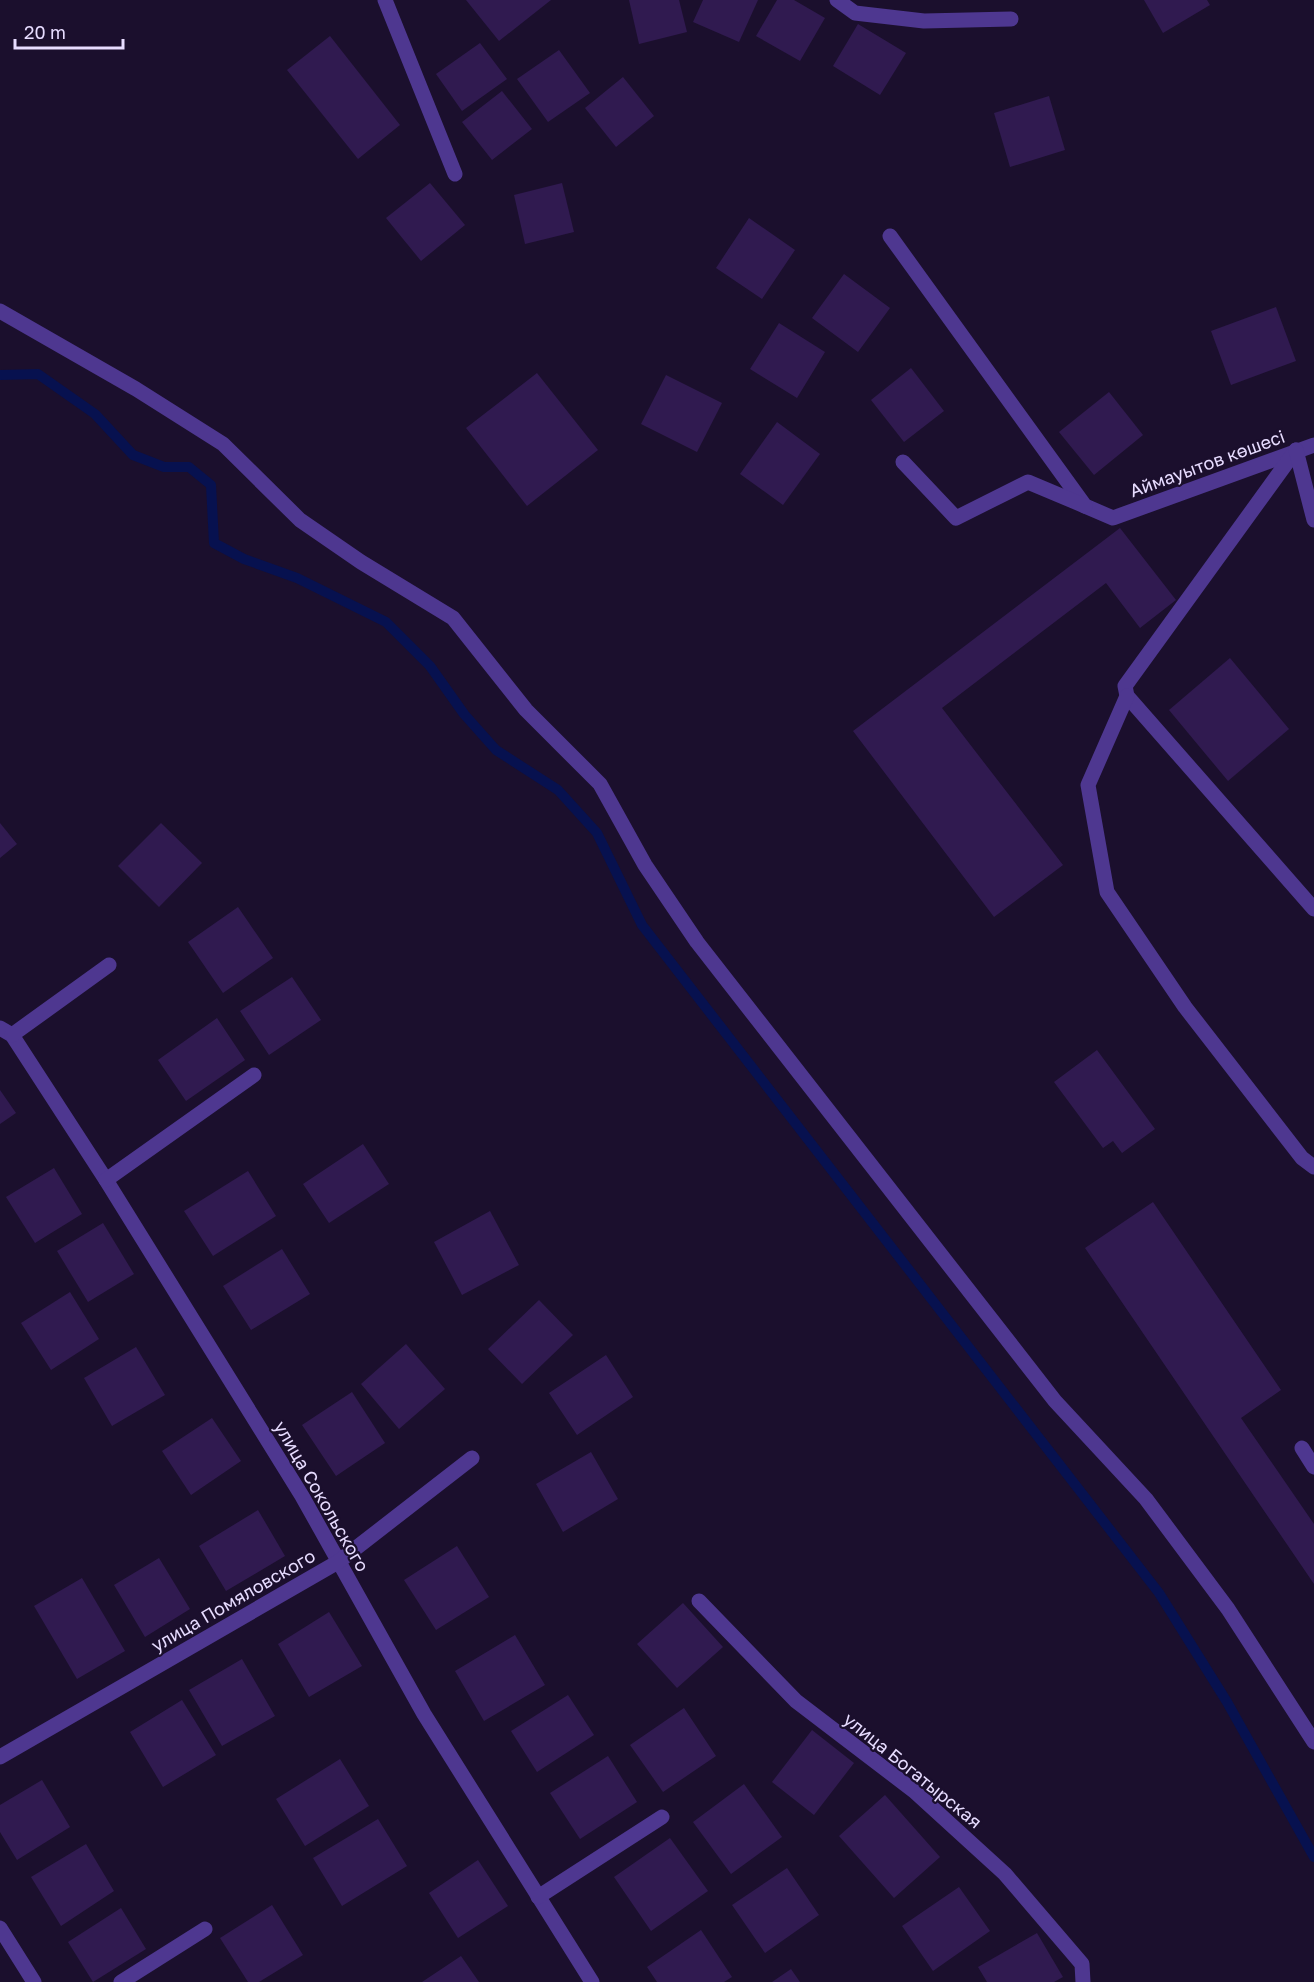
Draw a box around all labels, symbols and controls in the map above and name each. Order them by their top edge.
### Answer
scale bar [15,12,123,50]
text: 20 m [24,21,66,43]
street label: Аймауытов көшесі [1126,425,1288,501]
street label: улица Сокольского [270,1417,374,1575]
street label: улица Помяловского [147,1544,319,1656]
street label: улица Богатырская [839,1708,987,1832]

